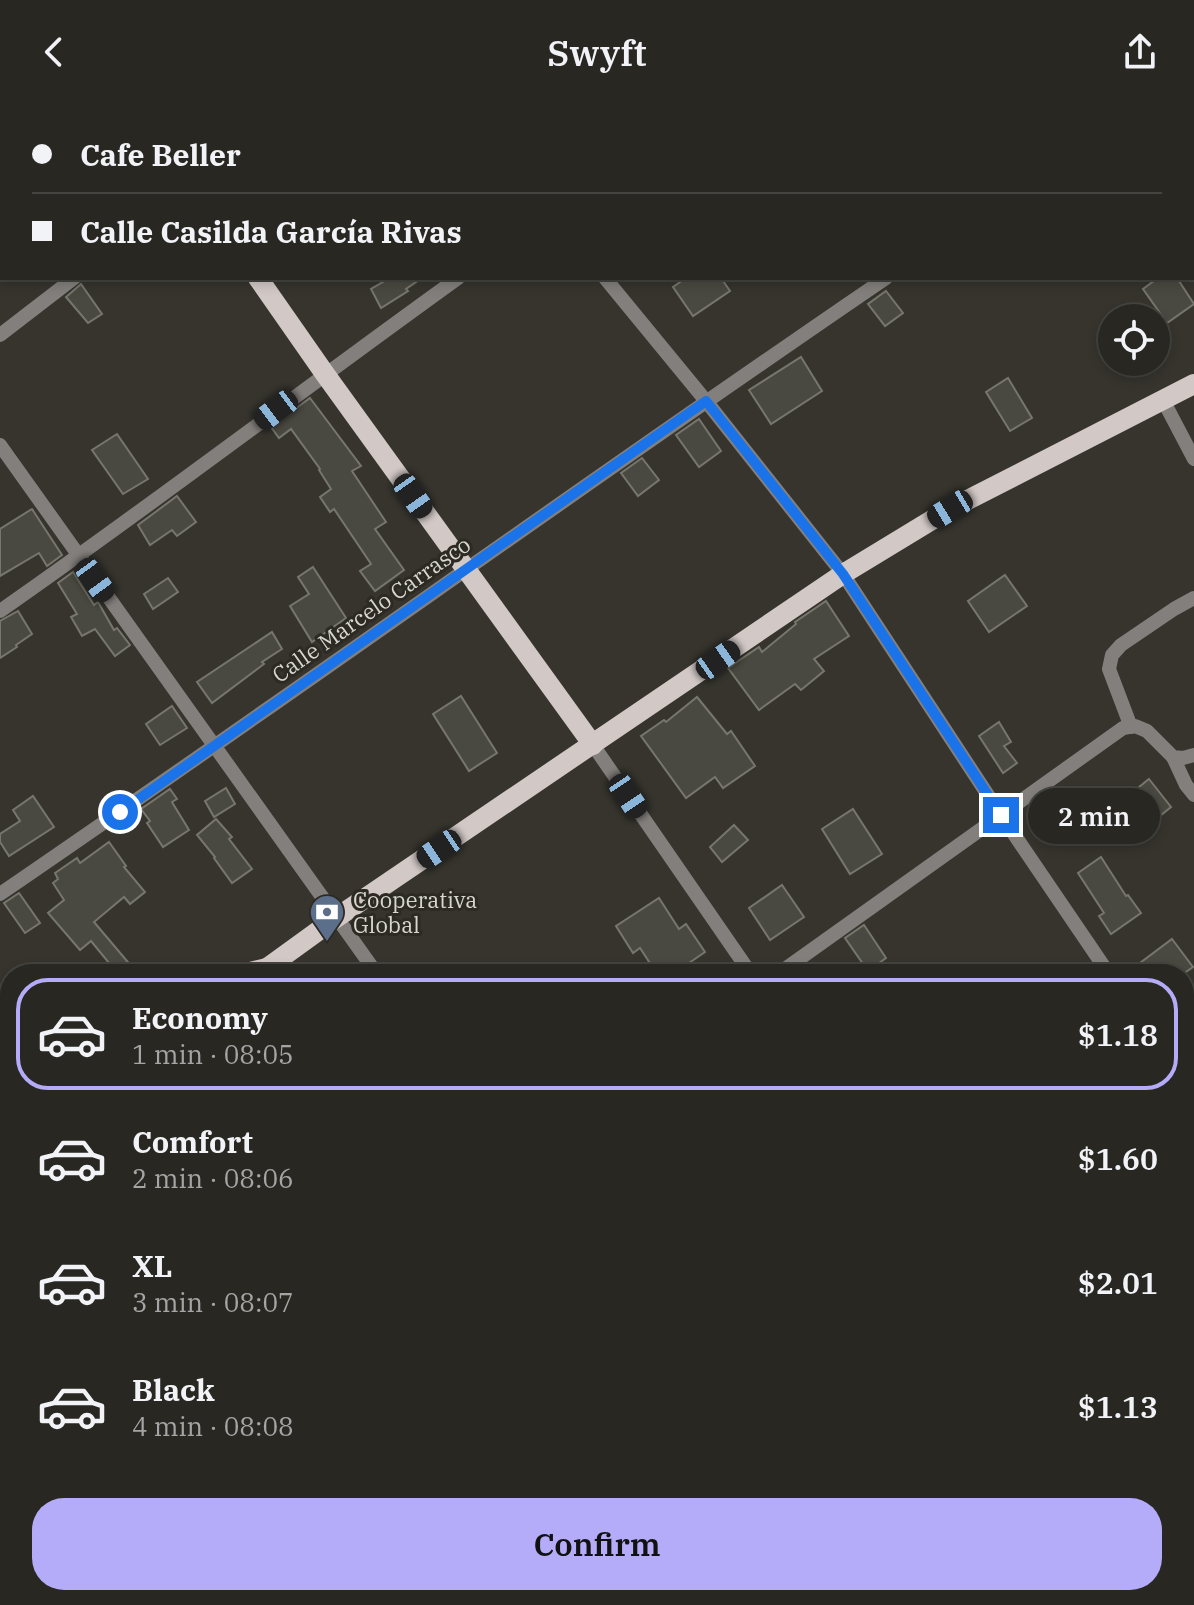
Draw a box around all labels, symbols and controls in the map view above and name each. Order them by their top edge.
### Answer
text: Swyft [547,29,647,76]
icon: back [32,30,76,74]
icon: share [1118,30,1162,74]
text: Cafe Beller [80,135,241,174]
text: Calle Casilda García Rivas [80,212,462,251]
map controls [1098,304,1170,376]
button: locate [1098,304,1170,376]
car [250,386,302,434]
car [389,469,437,523]
car [923,486,977,532]
street label: Calle Marcelo Carrasco [266,529,476,689]
car [71,554,119,606]
car [691,636,745,684]
car [605,769,651,823]
callout: 2 min [1029,787,1161,843]
route start [102,794,138,830]
route end [983,797,1019,833]
text: 2 min [1058,799,1130,833]
car [412,826,466,872]
place label: Cooperativa Global [353,885,477,939]
bank icon: Cooperativa Global [308,893,346,943]
icon: car [36,998,108,1070]
text: Economy [132,998,268,1037]
text: $1.18 [1078,1015,1158,1054]
text: 1 min · 08:05 [132,1037,294,1071]
icon: car [36,1122,108,1194]
text: Comfort [132,1122,253,1161]
text: $1.60 [1078,1139,1158,1178]
text: 2 min · 08:06 [132,1161,294,1195]
icon: car [36,1246,108,1318]
text: XL [132,1246,172,1285]
text: $2.01 [1078,1263,1158,1302]
text: 3 min · 08:07 [132,1285,294,1319]
icon: car [36,1370,108,1442]
text: Black [132,1370,215,1409]
text: $1.13 [1078,1387,1158,1426]
text: 4 min · 08:08 [132,1409,294,1443]
button: Confirm [32,1498,1162,1590]

